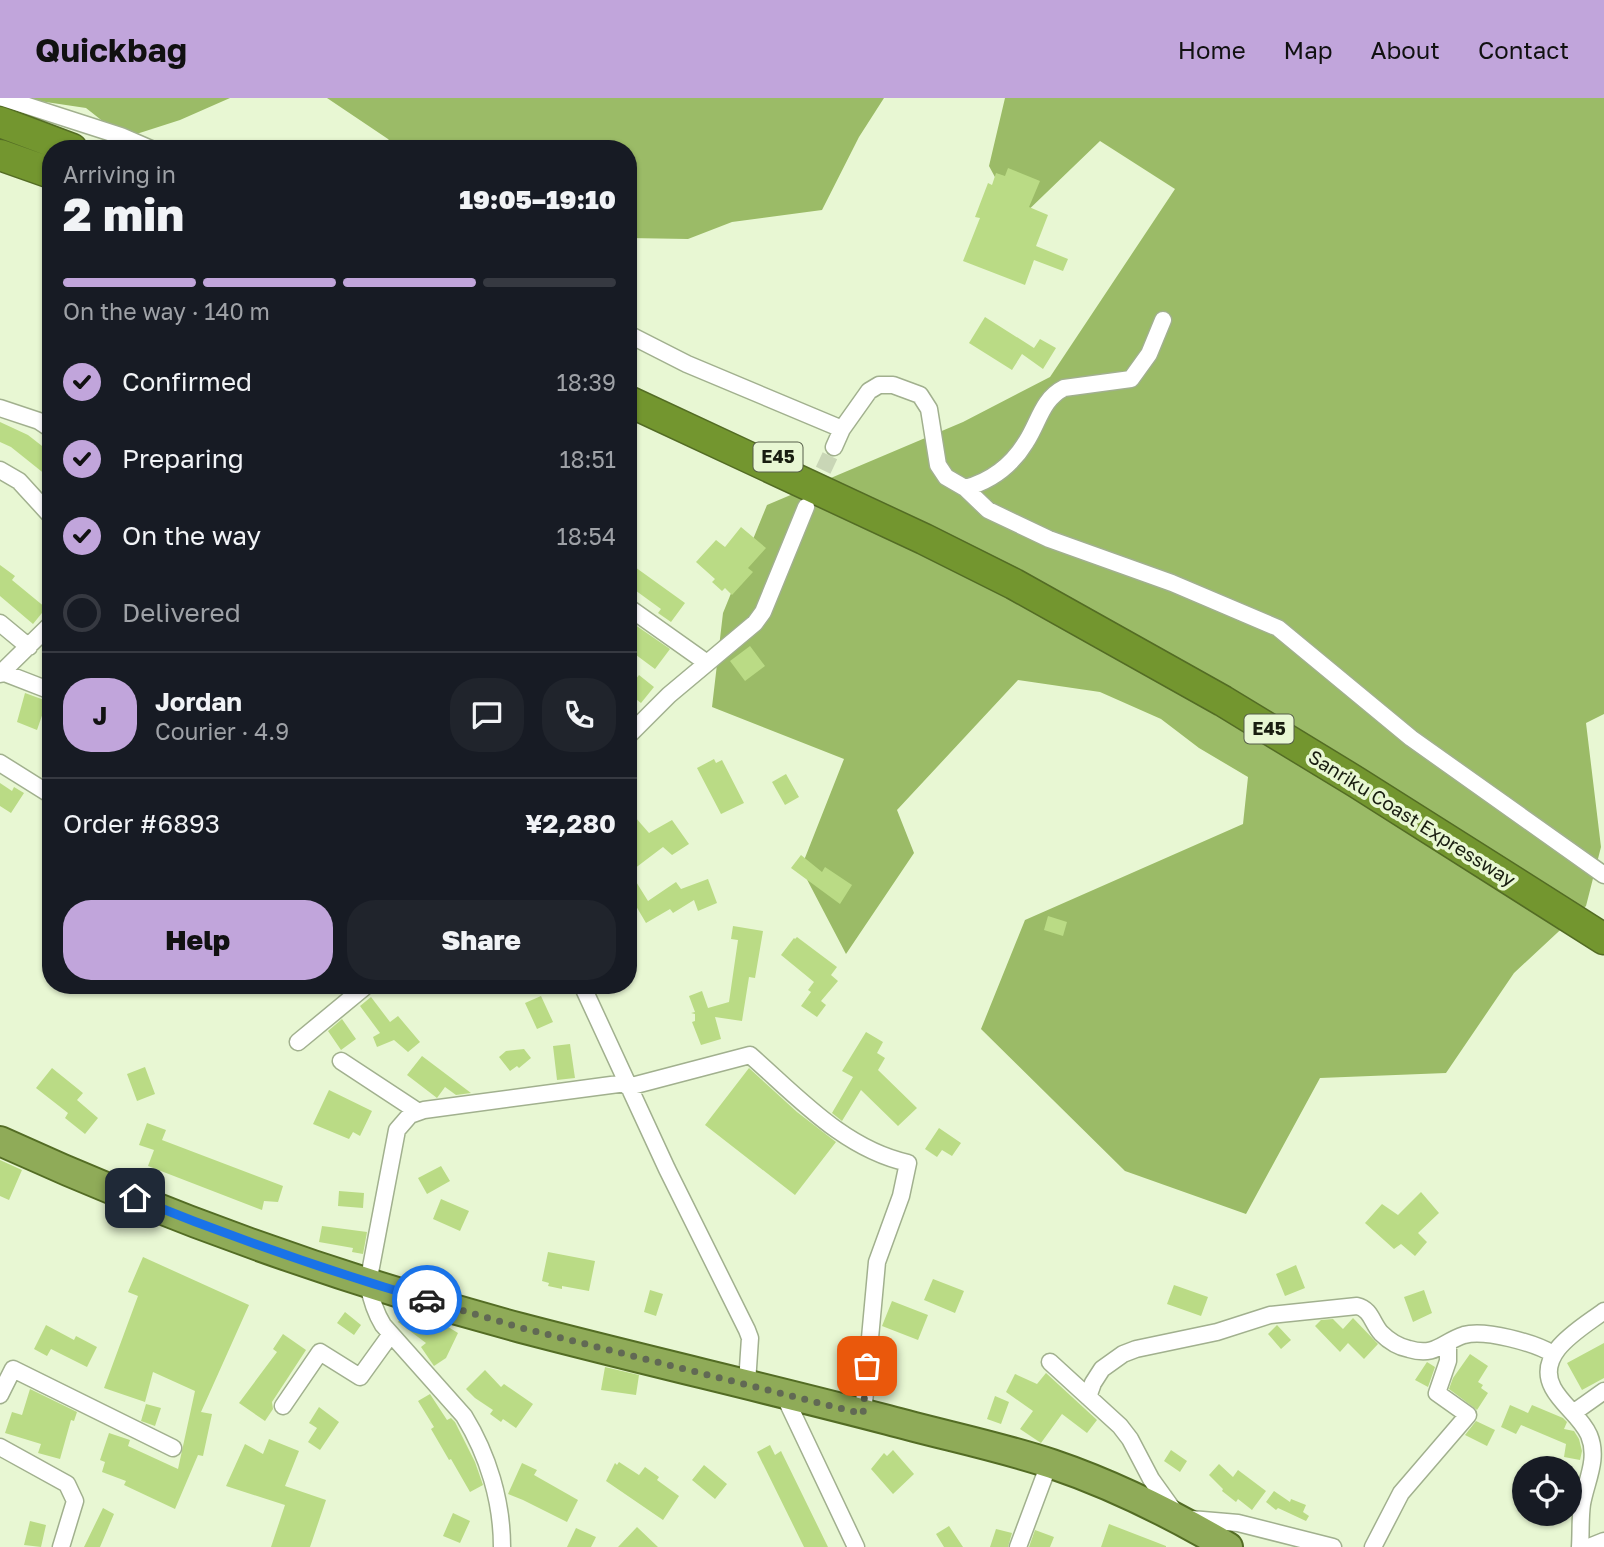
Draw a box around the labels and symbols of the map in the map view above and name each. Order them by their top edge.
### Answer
road number: E45 [754,442,802,472]
road number: E45 [1244,714,1294,744]
street label: Sanriku Coast Expressway [1305,744,1520,891]
pin [105,1168,165,1228]
courier [392,1265,462,1335]
pin [837,1336,897,1396]

